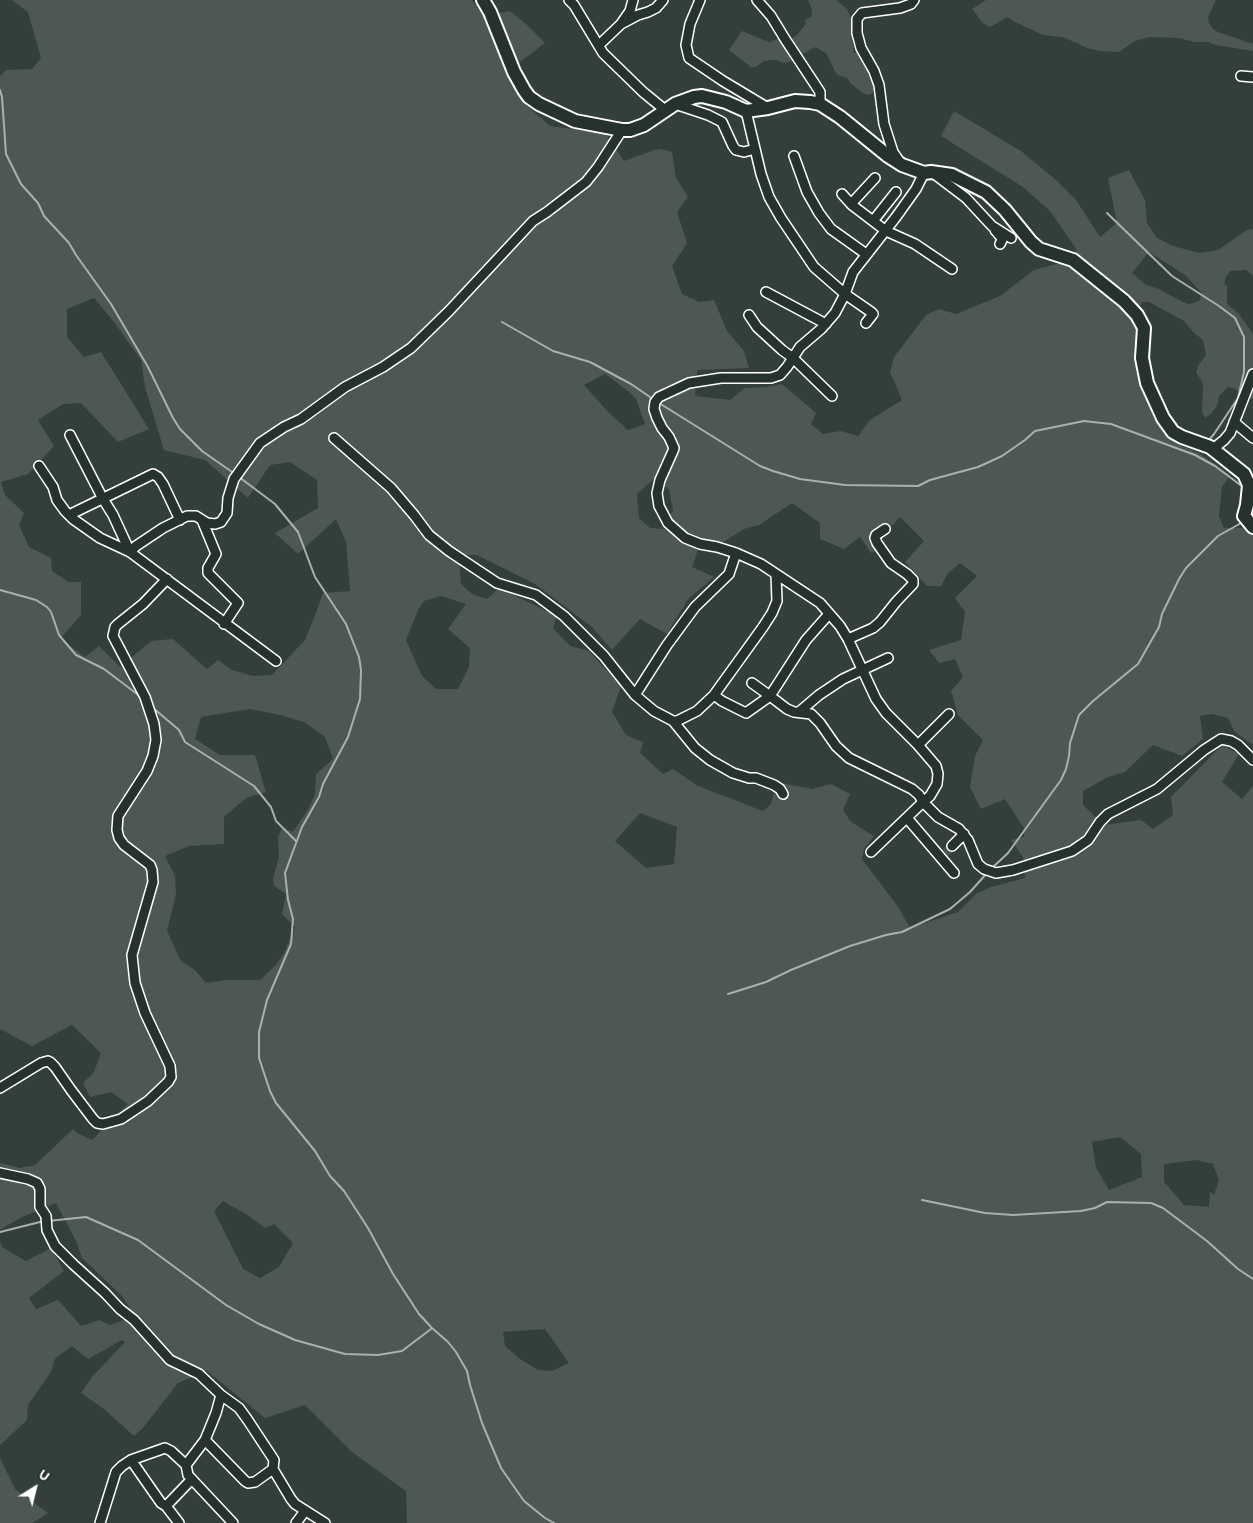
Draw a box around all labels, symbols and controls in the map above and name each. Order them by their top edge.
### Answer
north arrow [10,1463,60,1513]
text: U [35,1466,53,1485]

